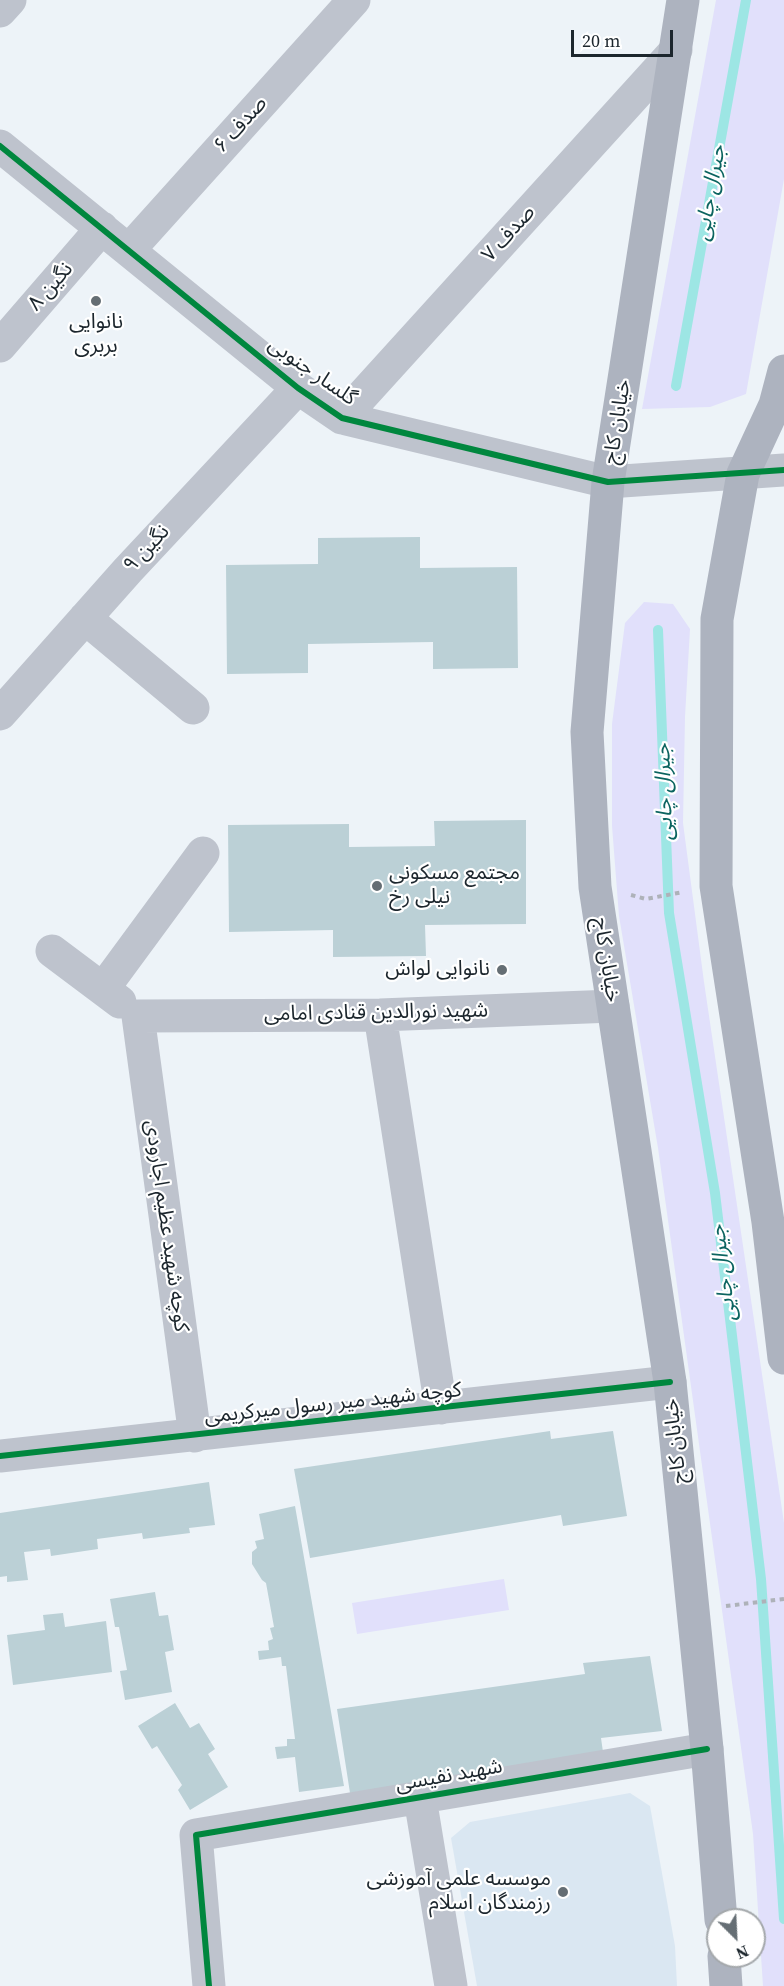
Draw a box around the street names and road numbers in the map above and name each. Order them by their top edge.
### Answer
street label: صدف ۶ [209,91,273,159]
street label: صدف ۷ [477,200,541,268]
street label: نگین ۸ [23,257,79,317]
street label: گلسار جنوبی [263,332,361,412]
street label: خیابان کاج [599,378,637,466]
street label: نگین ۹ [119,520,175,578]
street label: خیابان کاج [587,916,625,1004]
street label: شهید نورالدین قنادی امامی [264,998,488,1028]
street label: کوچه شهید عظیم اجارودی [139,1118,193,1334]
street label: کوچه شهید میر رسول میرکریمی [203,1378,463,1430]
street label: خیابان کاج [659,1397,693,1485]
street label: شهید نفیسی [394,1754,504,1798]

